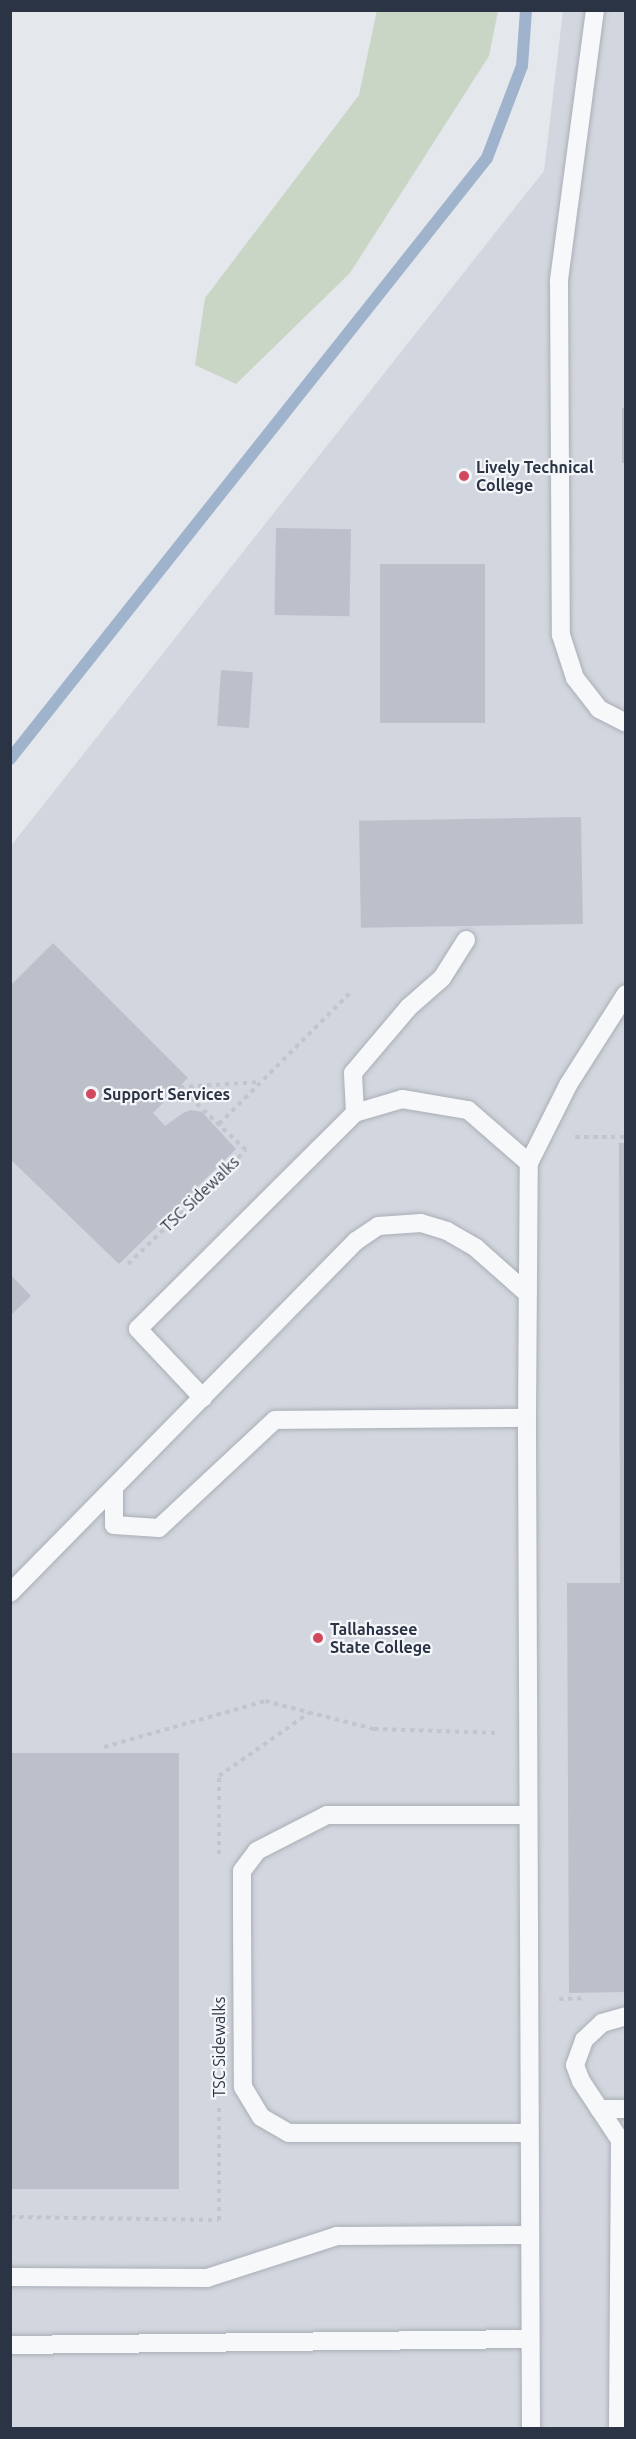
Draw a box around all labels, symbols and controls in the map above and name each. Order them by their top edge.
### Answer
place label: Lively Technical College [476,457,593,495]
marker: Lively Technical College [457,469,471,483]
place label: Support Services [103,1084,230,1104]
marker: Support Services [84,1087,98,1101]
street label: TSC Sidewalks [157,1152,243,1236]
place label: Tallahassee State College [330,1619,431,1657]
marker: Tallahassee State College [311,1631,325,1645]
street label: TSC Sidewalks [209,1996,229,2098]

